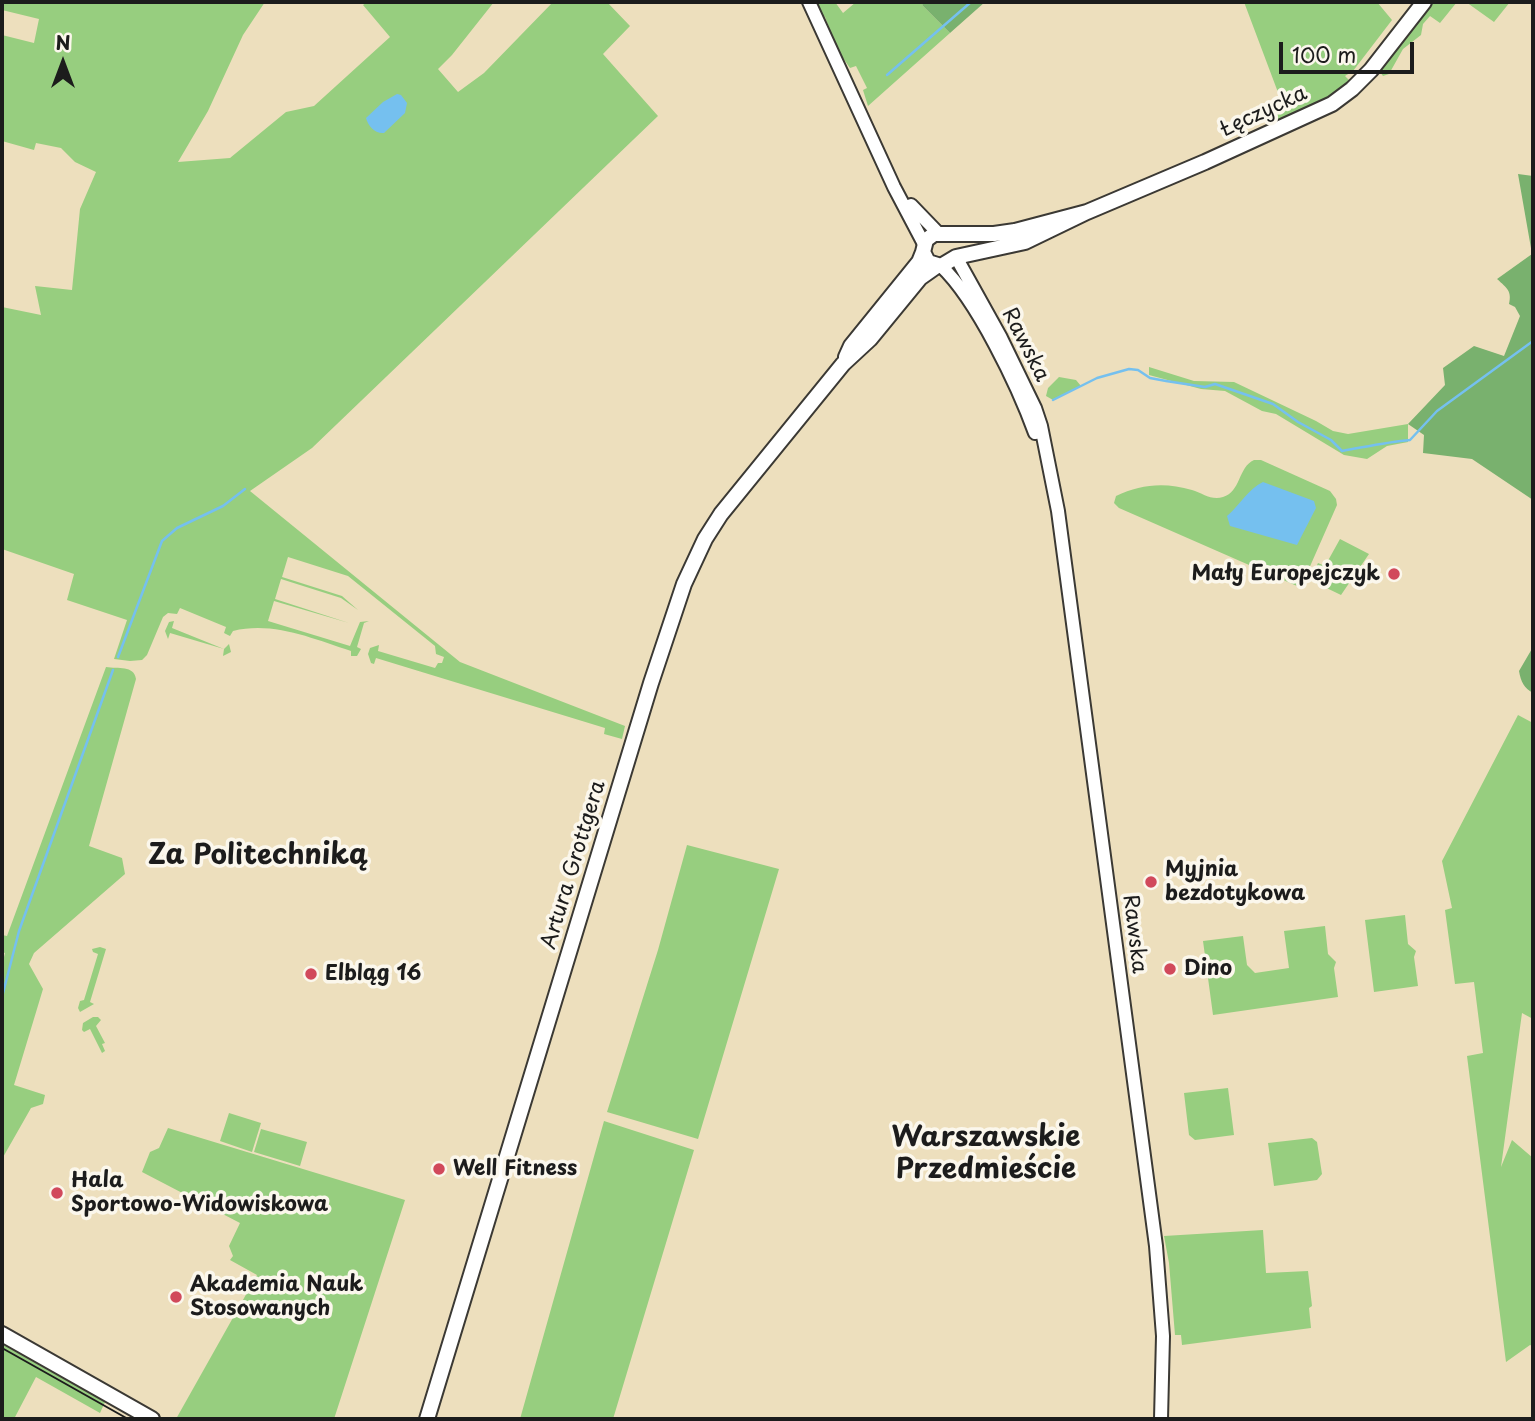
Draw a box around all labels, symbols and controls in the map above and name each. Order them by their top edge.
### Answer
north arrow [28,28,98,98]
text: N [55,28,71,56]
scale bar [1283,28,1418,72]
text: 100 m [1292,38,1356,70]
street label: Łęczycka [1217,81,1311,143]
street label: Rawska [996,304,1054,386]
place label: Mały Europejczyk [1191,561,1380,587]
marker: Mały Europejczyk [1386,566,1402,582]
street label: Artura Grottgera [536,778,612,952]
district label: Za Politechniką [148,839,368,873]
place label: Myjnia bezdotykowa [1165,857,1305,907]
marker: Myjnia bezdotykowa [1143,874,1159,890]
street label: Rawska [1117,893,1151,975]
place label: Dino [1184,956,1232,982]
place label: Elbląg 16 [325,961,421,987]
marker: Dino [1162,961,1178,977]
marker: Elbląg 16 [303,966,319,982]
district label: Warszawskie Przedmieście [892,1121,1080,1187]
place label: Well Fitness [453,1156,577,1182]
marker: Well Fitness [431,1161,447,1177]
place label: Hala Sportowo-Widowiskowa [71,1168,328,1218]
marker: Hala Sportowo-Widowiskowa [49,1185,65,1201]
place label: Akademia Nauk Stosowanych [190,1272,363,1322]
marker: Akademia Nauk Stosowanych [168,1289,184,1305]

